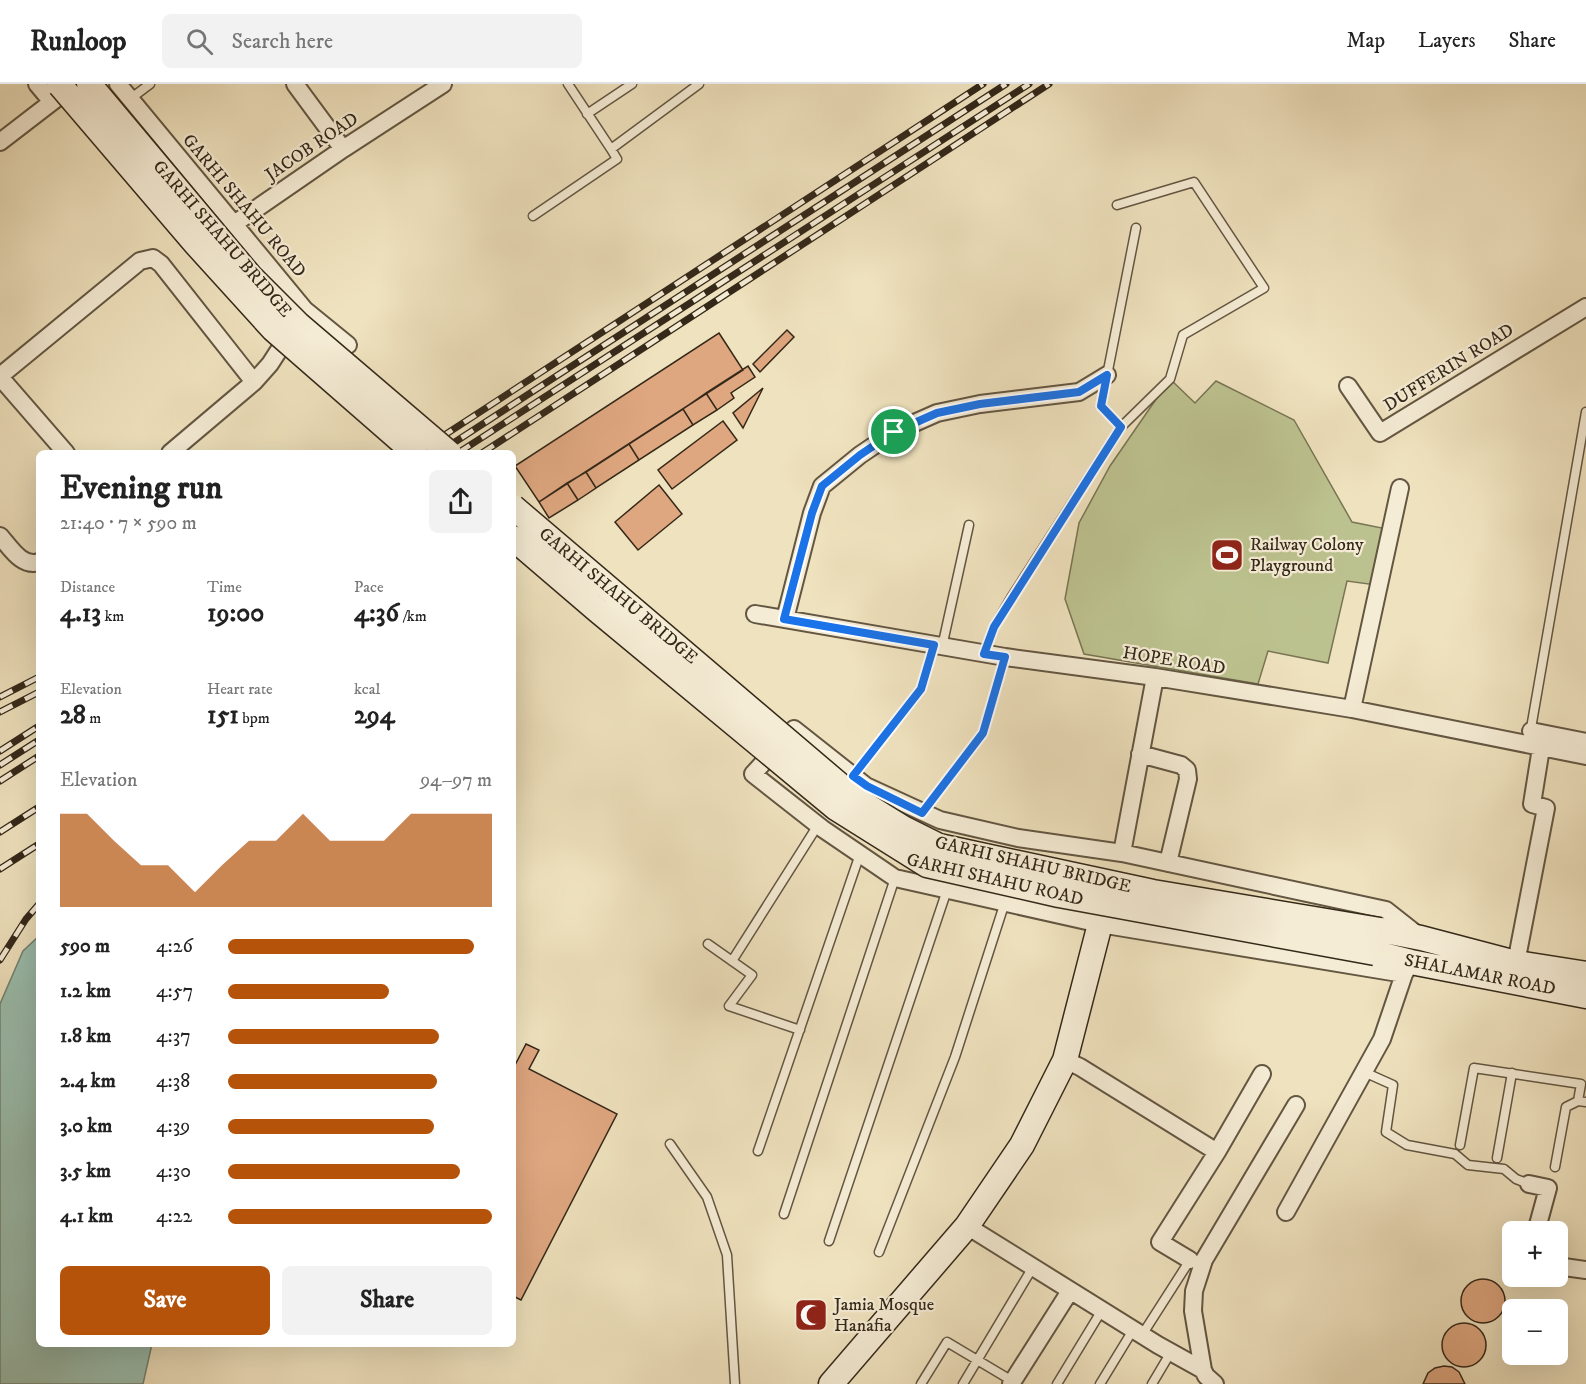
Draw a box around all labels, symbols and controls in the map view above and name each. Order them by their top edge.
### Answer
search box [162,14,582,68]
text: Runloop [30,24,126,59]
icon: search [183,25,216,58]
text: Search here [231,28,333,55]
text: Map [1346,28,1385,54]
text: Layers [1418,28,1476,54]
text: Share [1509,28,1556,54]
street label: JACOB ROAD [260,108,363,187]
street label: GARHI SHAHU ROAD [178,130,310,282]
street label: GARHI SHAHU BRIDGE [148,156,296,322]
street label: DUFFERIN ROAD [1380,319,1518,417]
pin [868,406,919,457]
icon: arrive [877,415,910,448]
text: Evening run [60,468,222,509]
button: share [429,470,492,533]
text: 21:40 · 7 × 590 m [60,511,197,536]
street label: GARHI SHAHU BRIDGE [534,523,702,669]
place label: Railway Colony Playground [1250,534,1364,577]
sports icon: Railway Colony Playground [1209,537,1245,573]
text: Distance [60,577,115,597]
text: Time [207,577,242,597]
text: Pace [354,577,384,597]
text: 4.13 [60,597,101,630]
text: 19:00 [207,597,264,630]
text: 4:36 [354,597,399,630]
text: km [101,606,124,626]
text: /km [399,606,427,626]
street label: HOPE ROAD [1121,642,1227,680]
text: Elevation [60,679,122,699]
text: Heart rate [207,679,273,699]
text: kcal [354,679,380,699]
text: 28 [60,699,86,732]
text: 151 [207,699,239,732]
text: 294 [354,699,395,732]
text: m [86,708,101,728]
text: bpm [239,708,270,728]
text: Elevation [60,768,137,793]
text: 94–97 m [420,768,492,793]
street label: GARHI SHAHU BRIDGE [933,832,1134,898]
street label: GARHI SHAHU ROAD [905,849,1085,911]
text: 590 m [60,934,110,959]
text: 4:26 [156,934,193,959]
street label: SHALAMAR ROAD [1402,950,1558,1000]
text: 1.2 km [60,979,111,1004]
text: 4:57 [156,979,193,1004]
text: 1.8 km [60,1024,111,1049]
text: 4:37 [156,1024,191,1049]
text: 2.4 km [60,1069,116,1094]
text: 4:38 [156,1069,190,1094]
text: 3.0 km [60,1114,112,1139]
text: 4:39 [156,1114,190,1139]
text: 3.5 km [60,1159,111,1184]
text: 4:30 [156,1159,191,1184]
text: 4.1 km [60,1204,113,1229]
text: 4:22 [156,1204,192,1229]
map controls [1502,1221,1568,1365]
button: + [1502,1221,1568,1287]
button: Save [60,1266,270,1335]
button: Share [282,1266,492,1335]
place label: Jamia Mosque Hanafia [832,1294,934,1337]
mosque icon: Jamia Mosque Hanafia [793,1297,829,1333]
button: − [1502,1299,1568,1365]

